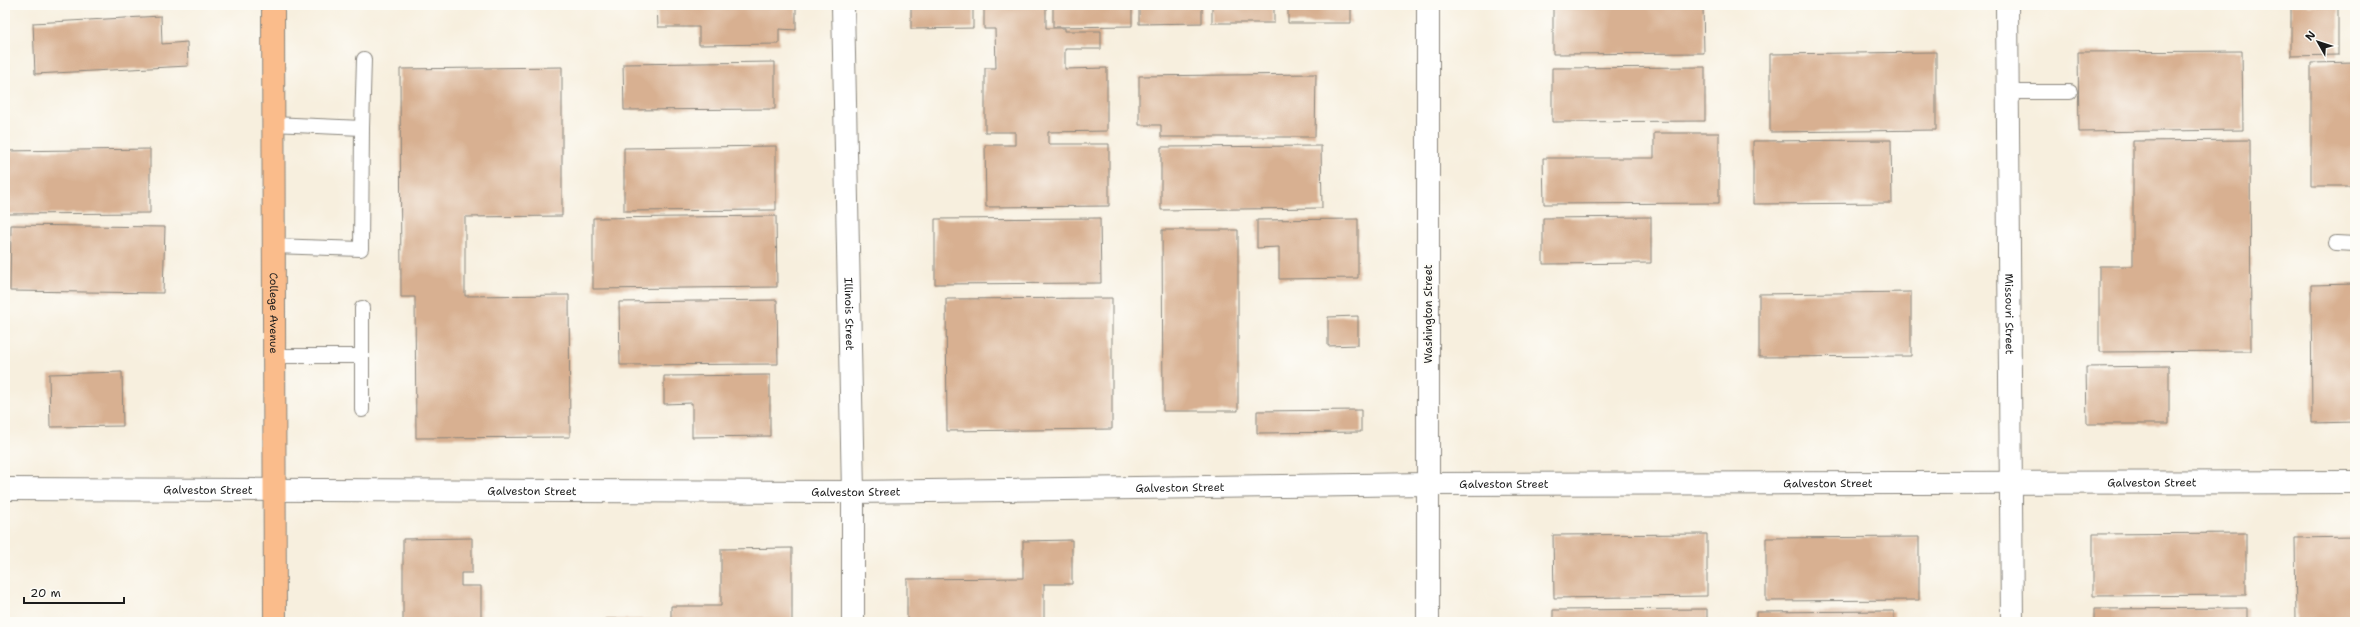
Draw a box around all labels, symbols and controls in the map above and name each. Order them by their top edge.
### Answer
north arrow [2298,22,2338,62]
text: N [2302,28,2319,44]
street label: Washington Street [1421,264,1436,364]
street label: College Avenue [266,272,281,354]
street label: Missouri Street [2001,273,2017,355]
street label: Illinois Street [841,277,857,351]
street label: Galveston Street [2107,475,2197,491]
street label: Galveston Street [1783,476,1873,491]
street label: Galveston Street [1459,477,1549,492]
street label: Galveston Street [1135,480,1225,496]
street label: Galveston Street [163,483,253,498]
street label: Galveston Street [487,484,577,499]
street label: Galveston Street [811,484,901,500]
scale bar [24,579,124,605]
text: 20 m [30,585,61,601]

